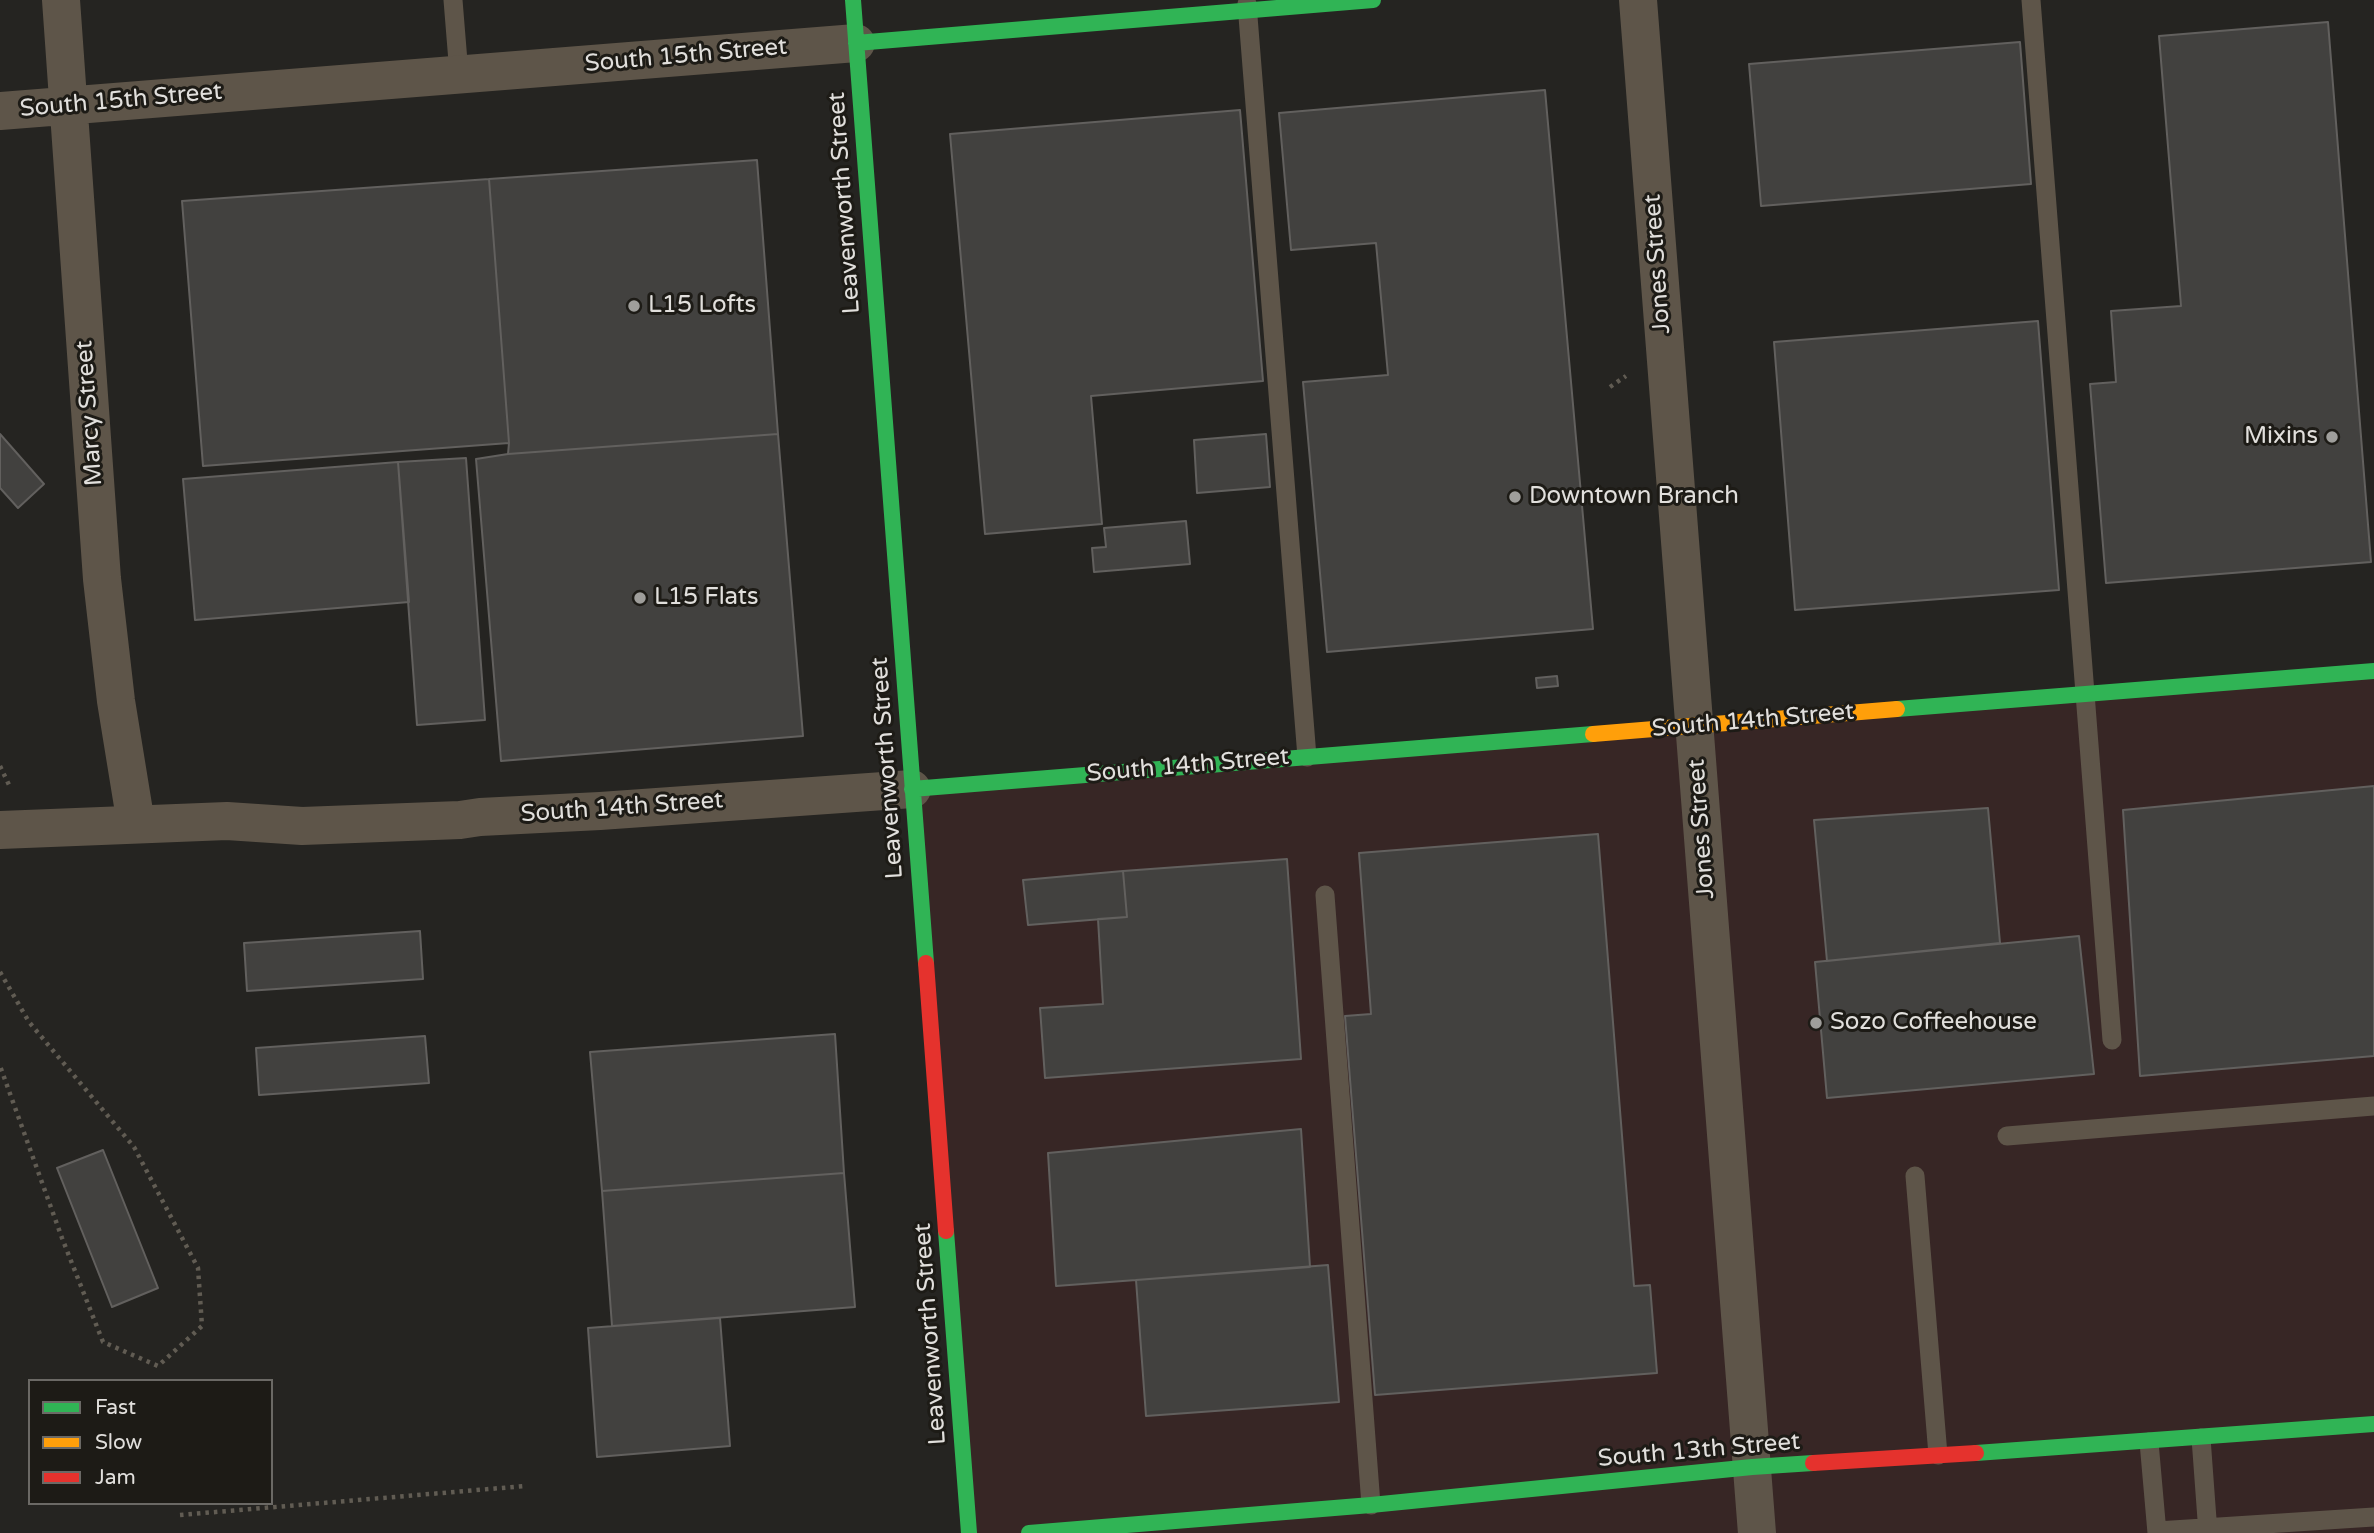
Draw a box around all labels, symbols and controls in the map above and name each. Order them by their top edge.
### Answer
street label: South 15th Street [584,33,788,79]
street label: South 15th Street [19,78,223,124]
street label: Leavenworth Street [823,91,867,315]
street label: Jones Street [1639,193,1677,335]
place label: L15 Lofts [648,292,756,320]
marker: L15 Lofts [626,298,642,314]
street label: Marcy Street [71,339,109,487]
place label: Mixins [2244,423,2318,451]
marker: Mixins [2324,429,2340,445]
place label: Downtown Branch [1529,483,1739,511]
marker: Downtown Branch [1507,489,1523,505]
place label: L15 Flats [654,584,758,612]
marker: L15 Flats [632,590,648,606]
street label: Leavenworth Street [866,656,910,880]
street label: South 14th Street [1651,698,1855,744]
street label: South 14th Street [1086,743,1290,789]
street label: Jones Street [1683,758,1721,900]
street label: South 14th Street [520,787,724,829]
place label: Sozo Coffeehouse [1830,1009,2037,1037]
marker: Sozo Coffeehouse [1808,1015,1824,1031]
street label: Leavenworth Street [909,1222,953,1446]
legend [28,1379,273,1505]
text: Fast [95,1395,136,1420]
street label: South 13th Street [1597,1428,1801,1474]
text: Slow [95,1430,142,1455]
text: Jam [95,1465,136,1490]

